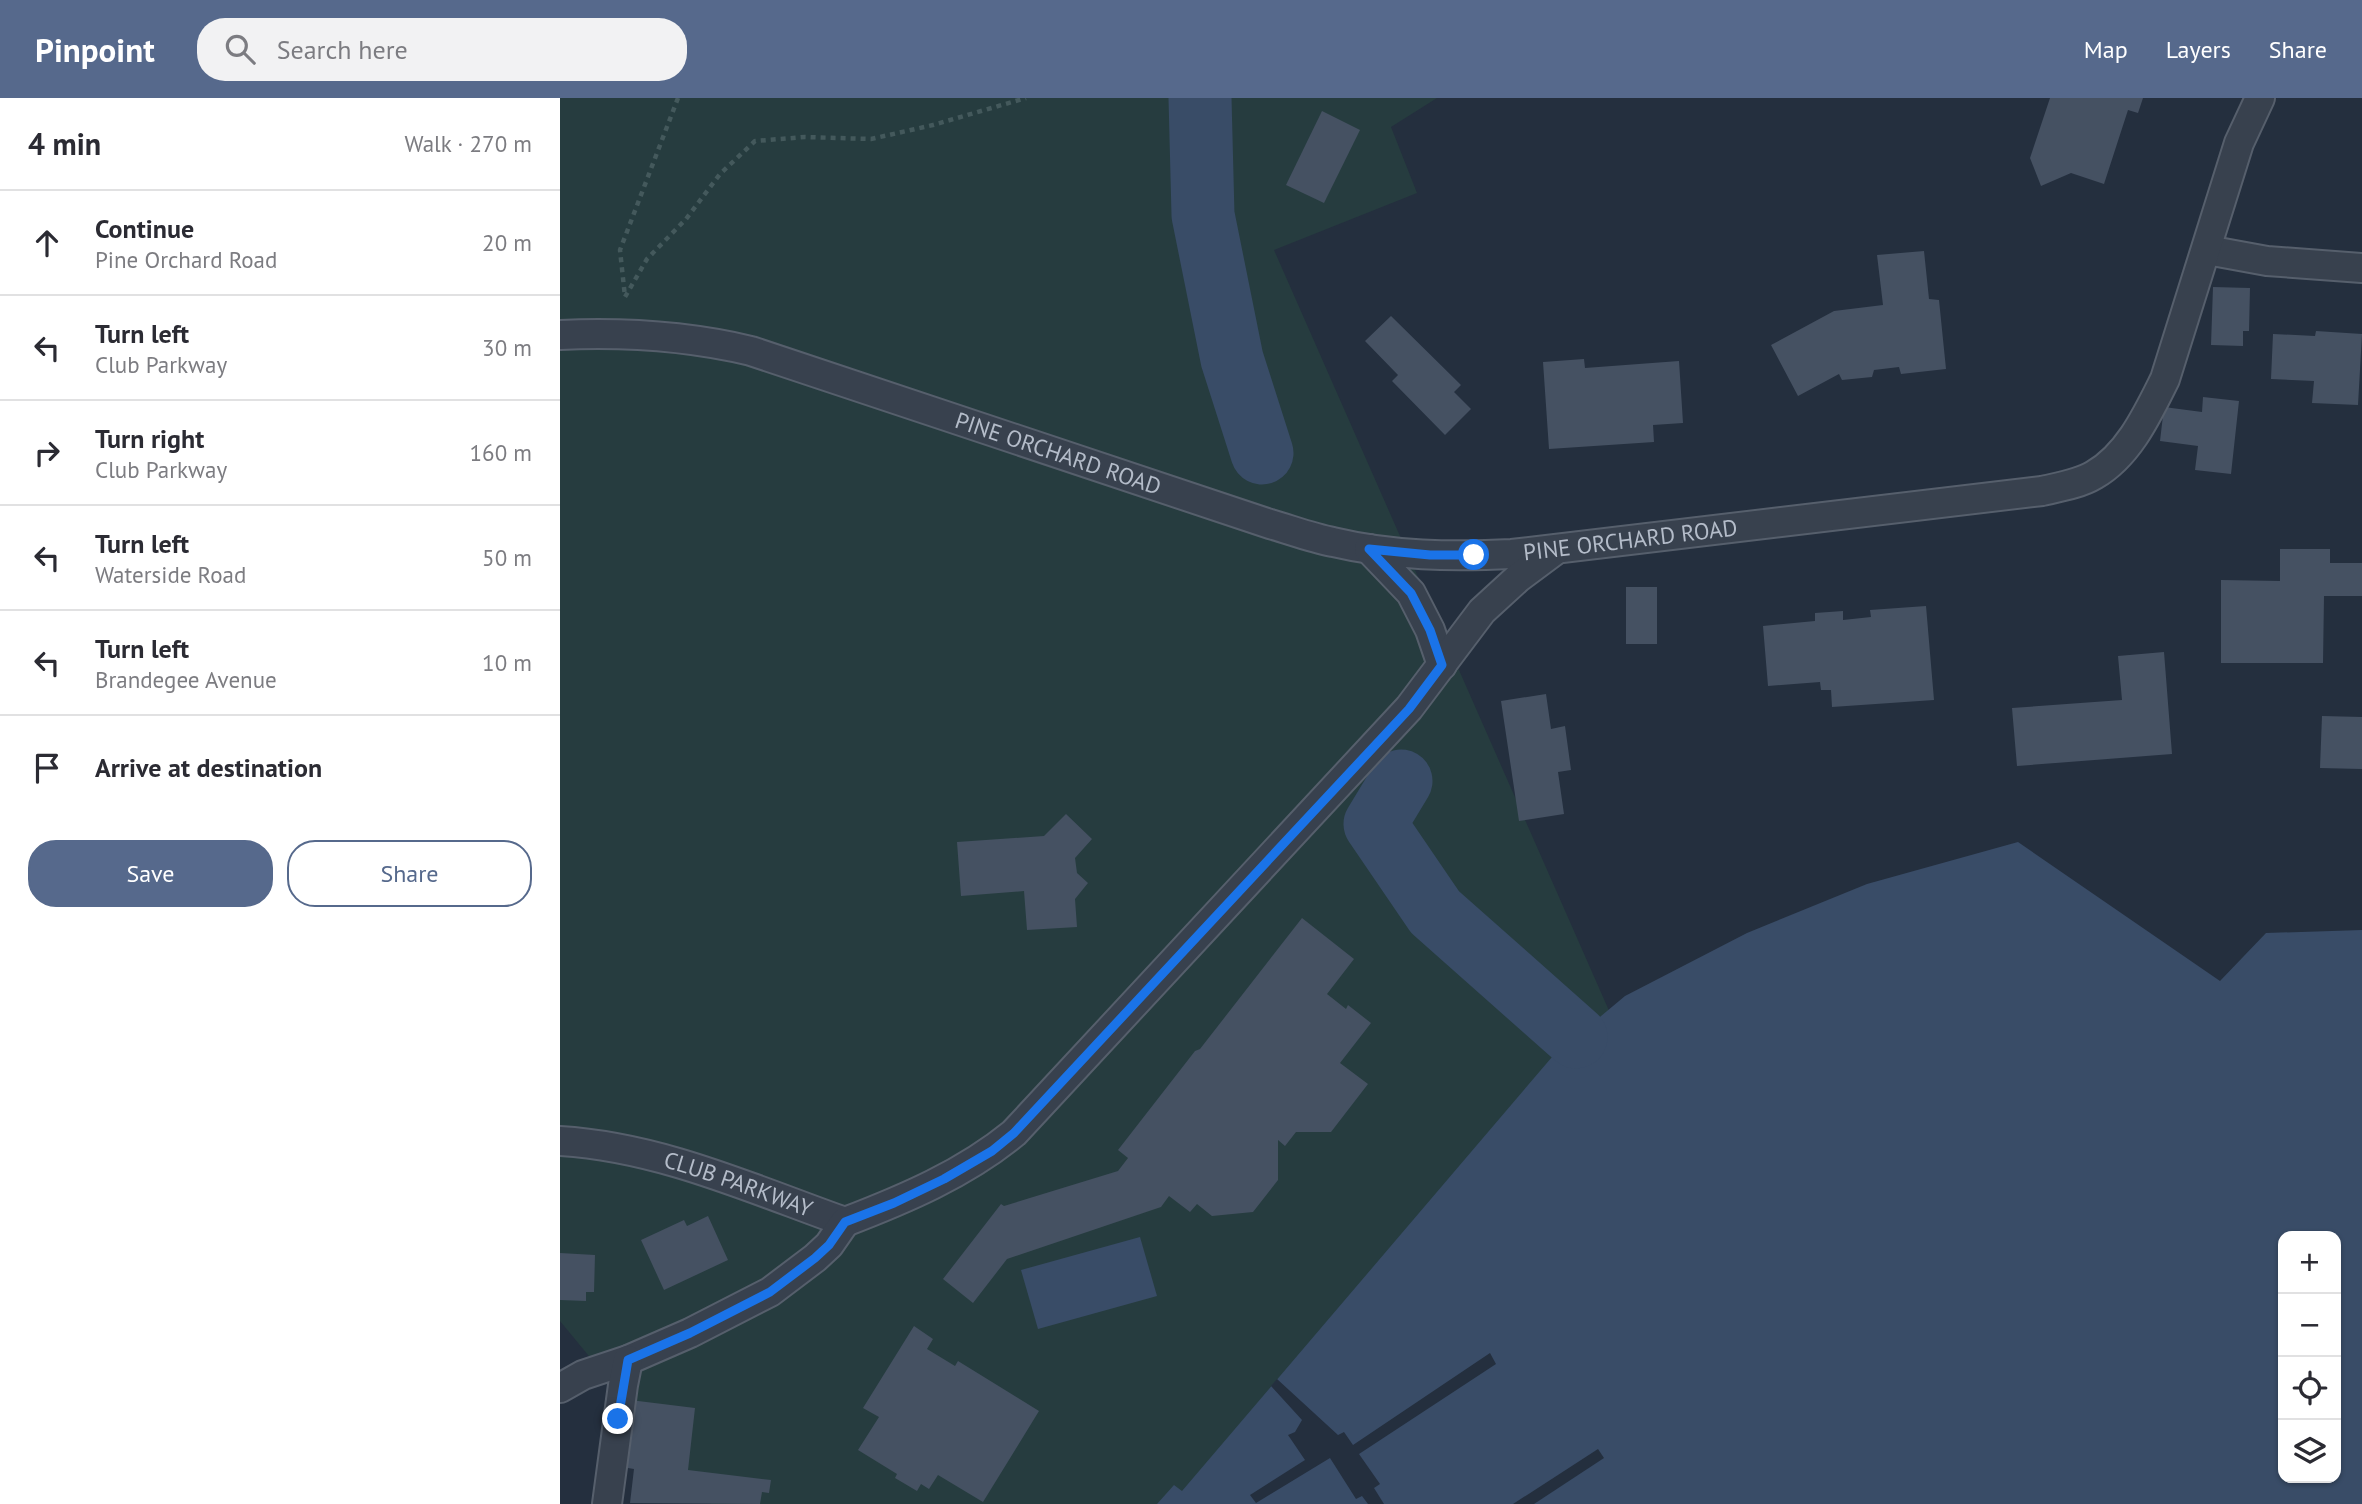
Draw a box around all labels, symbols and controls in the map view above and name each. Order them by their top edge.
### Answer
search box [197,18,687,81]
text: Pinpoint [35,28,155,71]
icon: search [221,30,259,68]
text: Search here [277,33,408,66]
text: Map [2084,34,2128,65]
text: Layers [2166,34,2231,65]
text: Share [2269,34,2327,65]
text: 4 min [28,124,101,163]
text: Walk · 270 m [405,129,532,158]
text: Continue [95,212,194,245]
icon: ahead [28,224,66,262]
text: 20 m [482,228,532,257]
text: Pine Orchard Road [95,245,277,274]
text: Turn left [95,317,189,350]
icon: left [28,329,66,367]
text: 30 m [482,333,532,362]
text: Club Parkway [95,350,227,379]
street label: PINE ORCHARD ROAD [952,405,1165,501]
text: Turn right [95,422,204,455]
icon: right [28,434,66,472]
text: 160 m [470,438,532,467]
text: Club Parkway [95,455,227,484]
street label: PINE ORCHARD ROAD [1522,512,1739,567]
text: Turn left [95,527,189,560]
icon: left [28,539,66,577]
route start [1458,539,1489,570]
text: 50 m [482,543,532,572]
text: Waterside Road [95,560,246,589]
text: Turn left [95,632,189,665]
icon: left [28,644,66,682]
text: 10 m [482,648,532,677]
text: Brandegee Avenue [95,665,277,694]
icon: arrive [28,749,66,787]
text: Arrive at destination [95,751,322,784]
button: Save [28,840,273,907]
button: Share [287,840,532,907]
street label: CLUB PARKWAY [661,1145,817,1223]
map controls [2278,1231,2341,1483]
button: + [2278,1231,2341,1294]
button: − [2278,1294,2341,1357]
button: locate [2278,1357,2341,1420]
route end [602,1403,633,1434]
button: layers [2278,1420,2341,1483]

